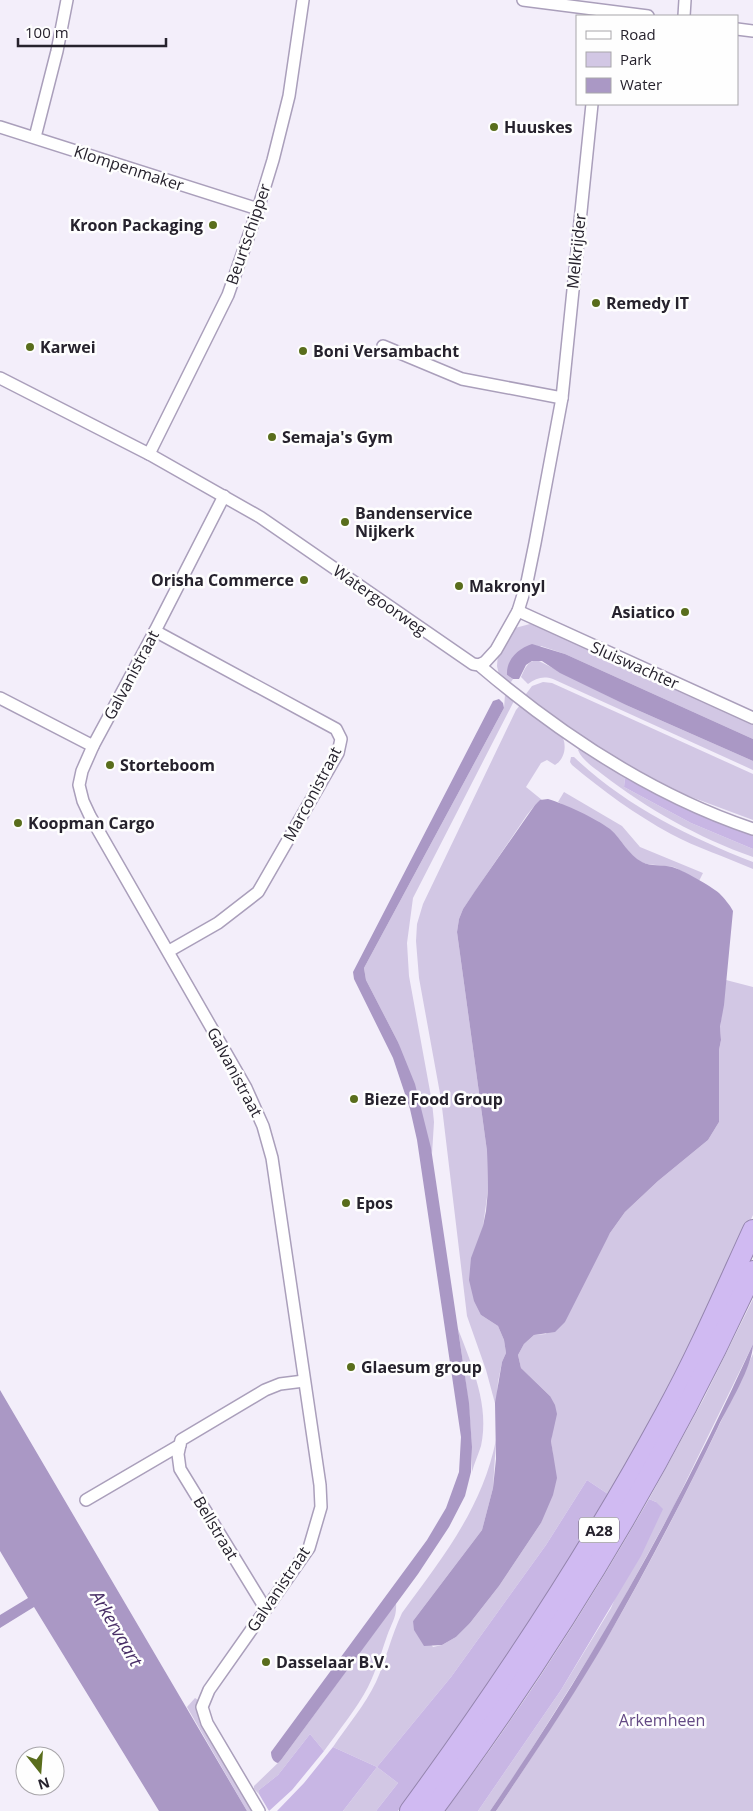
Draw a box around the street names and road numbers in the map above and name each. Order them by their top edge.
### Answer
street label: Klompenmaker [71,140,187,196]
street label: Beurtschipper [220,180,276,288]
street label: Melkrijder [561,212,591,290]
street label: Watergoorweg [329,560,431,641]
street label: Galvanistraat [98,626,164,724]
street label: Sluiswachter [587,636,683,694]
street label: Marconistraat [278,743,346,845]
street label: Galvanistraat [202,1023,268,1121]
street label: Bellstraat [188,1492,244,1564]
road number: A28 [579,1518,619,1542]
street label: Galvanistraat [241,1542,315,1636]

